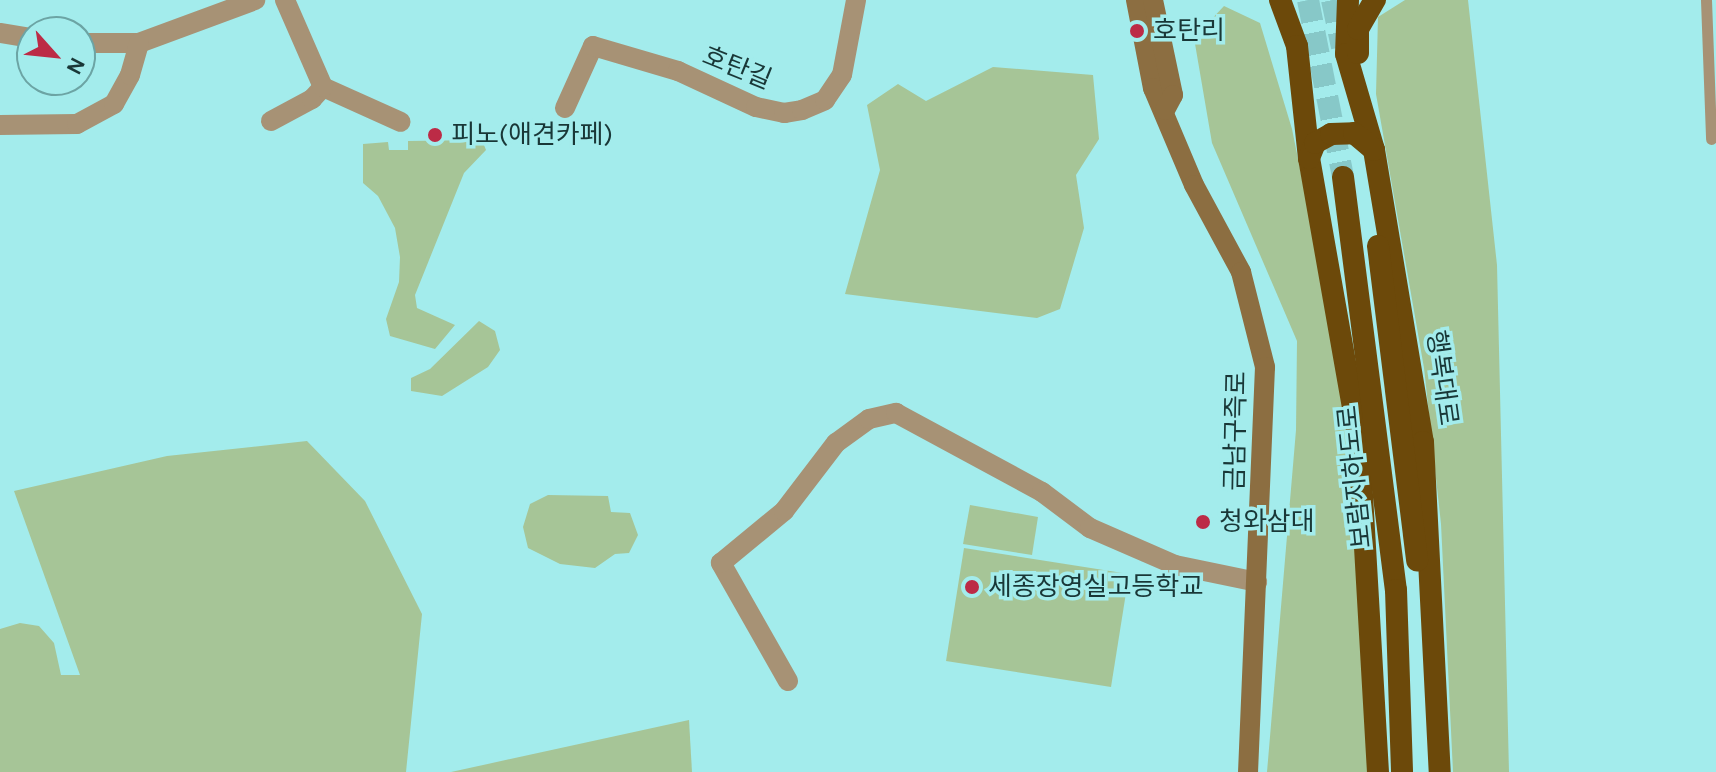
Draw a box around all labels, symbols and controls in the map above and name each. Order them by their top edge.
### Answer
place label: 호탄리 [1153,15,1225,47]
north arrow [16,16,96,96]
marker: 호탄리 [1128,22,1146,40]
street label: 호탄길 [698,40,776,96]
text: N [60,53,91,79]
place label: 피노(애견카페) [451,119,613,151]
marker: 피노(애견카페) [426,126,444,144]
street label: 행복대로 [1420,328,1464,428]
street label: 금남구즉로 [1219,371,1253,491]
street label: 보람지하도로 [1332,404,1378,550]
place label: 청와삼대 [1219,506,1315,538]
marker: 청와삼대 [1194,513,1212,531]
place label: 세종장영실고등학교 [988,571,1203,603]
marker: 세종장영실고등학교 [963,578,981,596]

